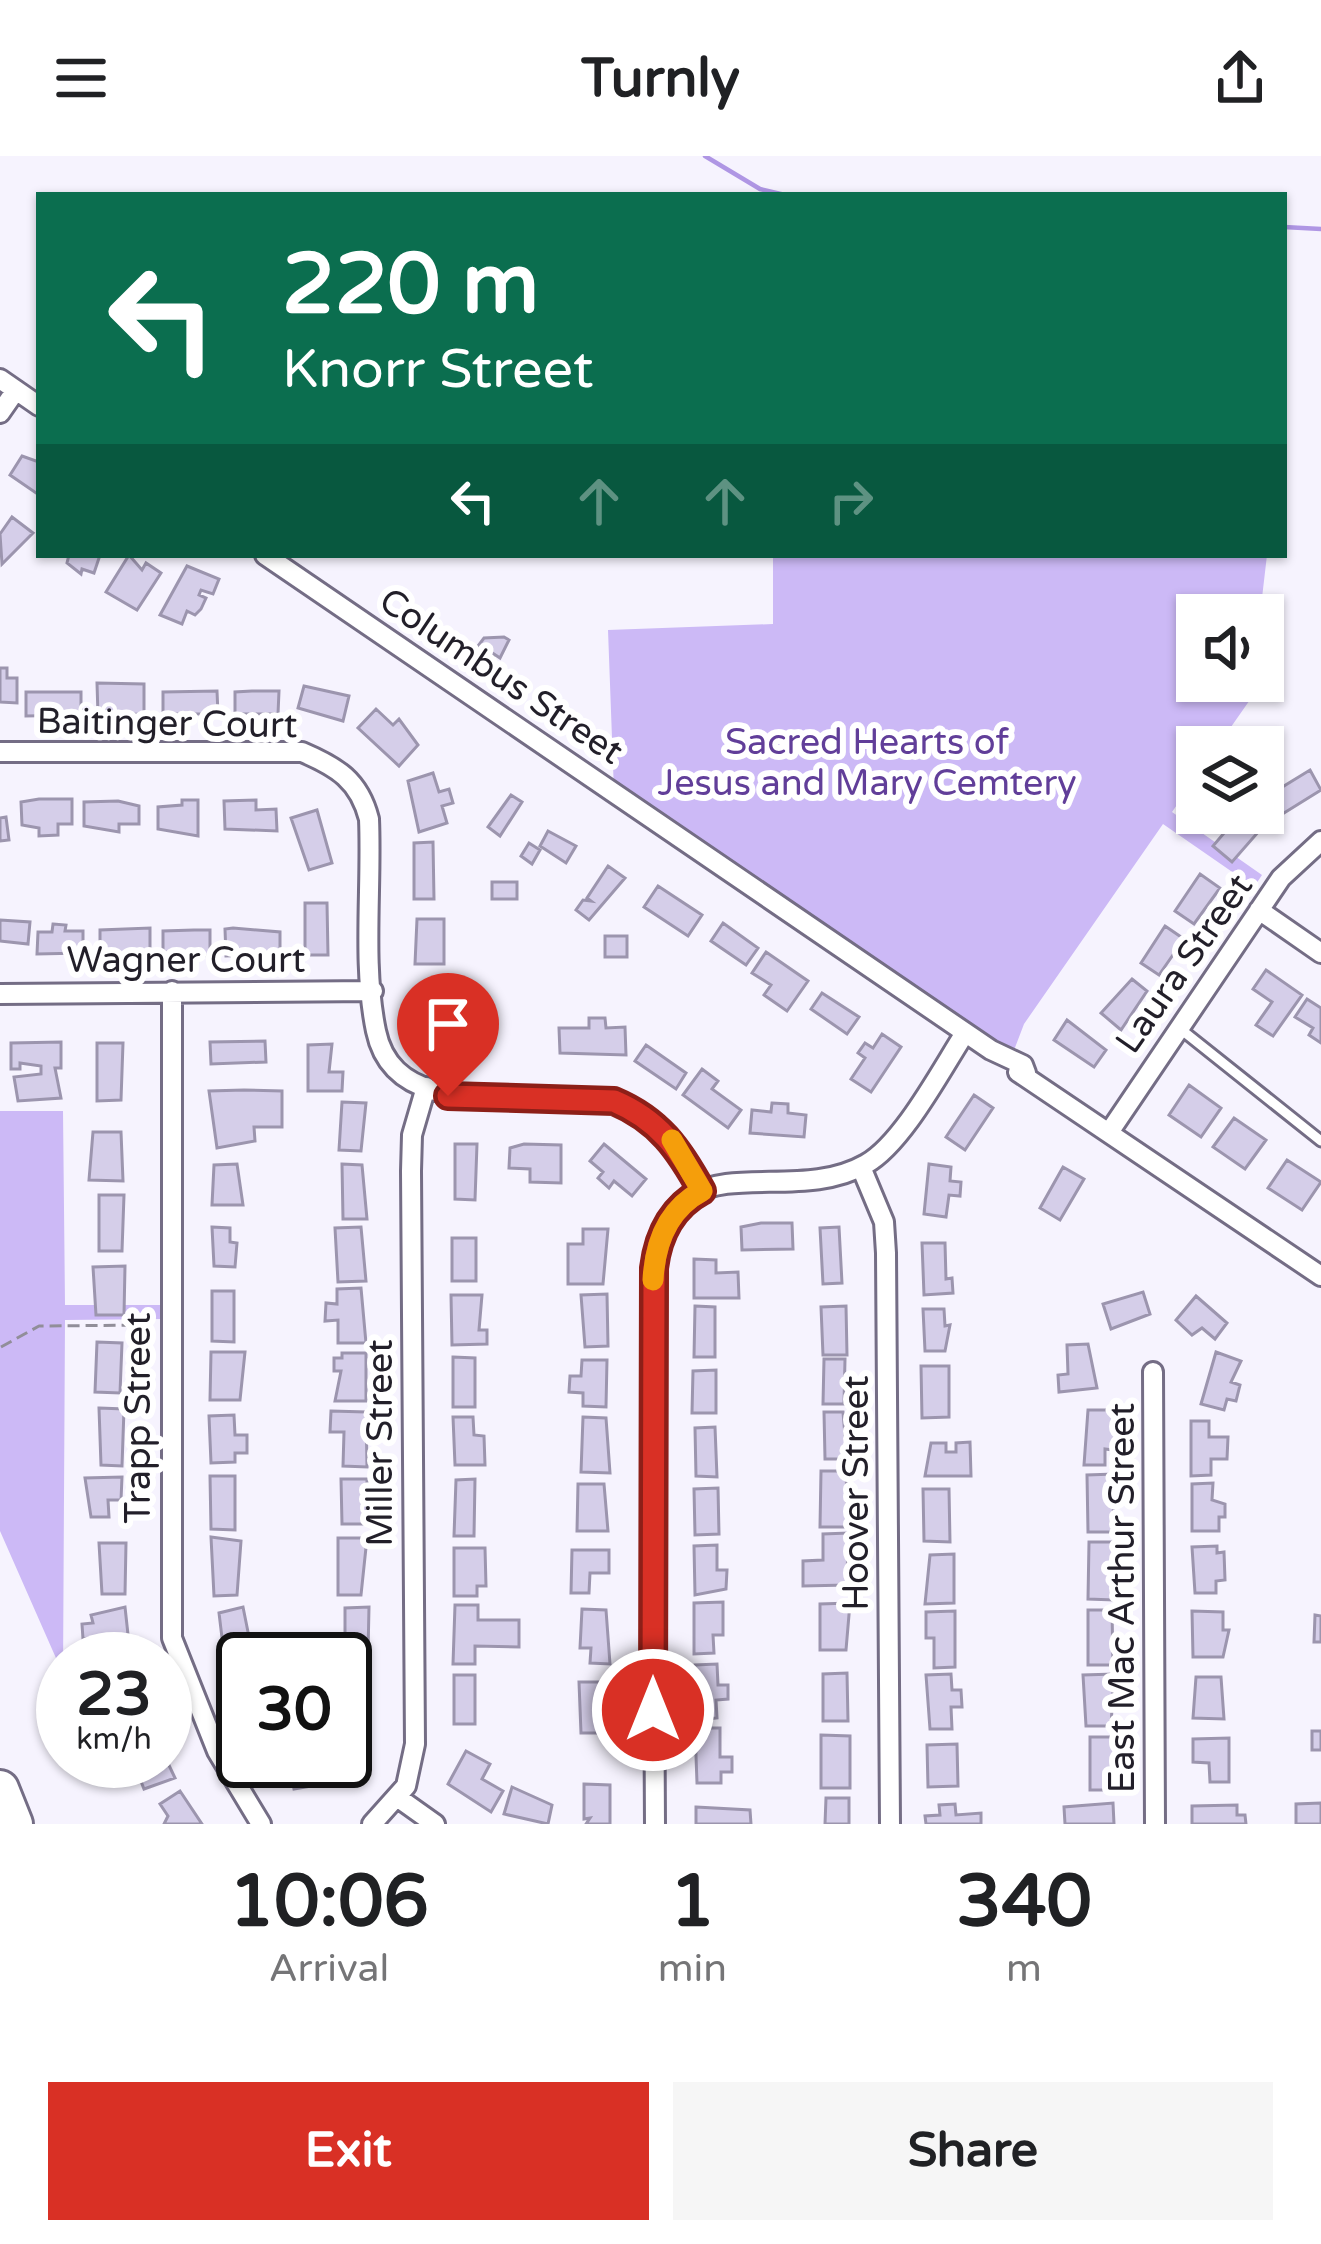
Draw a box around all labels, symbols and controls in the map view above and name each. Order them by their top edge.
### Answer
icon: menu [48,45,114,111]
icon: share [1207,45,1273,111]
text: Turnly [581,46,740,111]
text: 220 m [282,235,539,336]
icon: left [84,240,240,396]
text: Knorr Street [282,337,594,402]
icon: left [440,468,506,534]
icon: ahead [566,468,632,534]
icon: ahead [692,468,758,534]
icon: right [818,468,884,534]
street label: Columbus Street [371,579,631,774]
map controls [1176,594,1284,834]
button: sound [1176,594,1284,702]
street label: Baitinger Court [36,700,298,747]
park label: Sacred Hearts of Jesus and Mary Cemtery [657,721,1077,805]
button: layers [1176,726,1284,834]
street label: Laura Street [1107,866,1262,1062]
street label: Wagner Court [66,939,306,982]
pin [397,973,499,1096]
icon: arrive [415,991,481,1057]
street label: Trapp Street [117,1312,160,1524]
street label: Miller Street [359,1339,402,1547]
street label: Hoover Street [835,1375,878,1611]
street label: East Mac Arthur Street [1101,1403,1144,1793]
speed limit sign: 30 [216,1632,372,1788]
position arrow [590,1647,716,1773]
text: 23 [76,1659,152,1731]
text: km/h [76,1721,152,1758]
text: 10:06 [229,1859,429,1946]
text: 1 [670,1859,715,1946]
text: 340 [956,1859,1092,1946]
text: Arrival [269,1945,389,1992]
text: min [658,1945,727,1992]
text: m [1006,1945,1042,1992]
button: Exit [48,2082,649,2220]
button: Share [673,2082,1273,2220]

